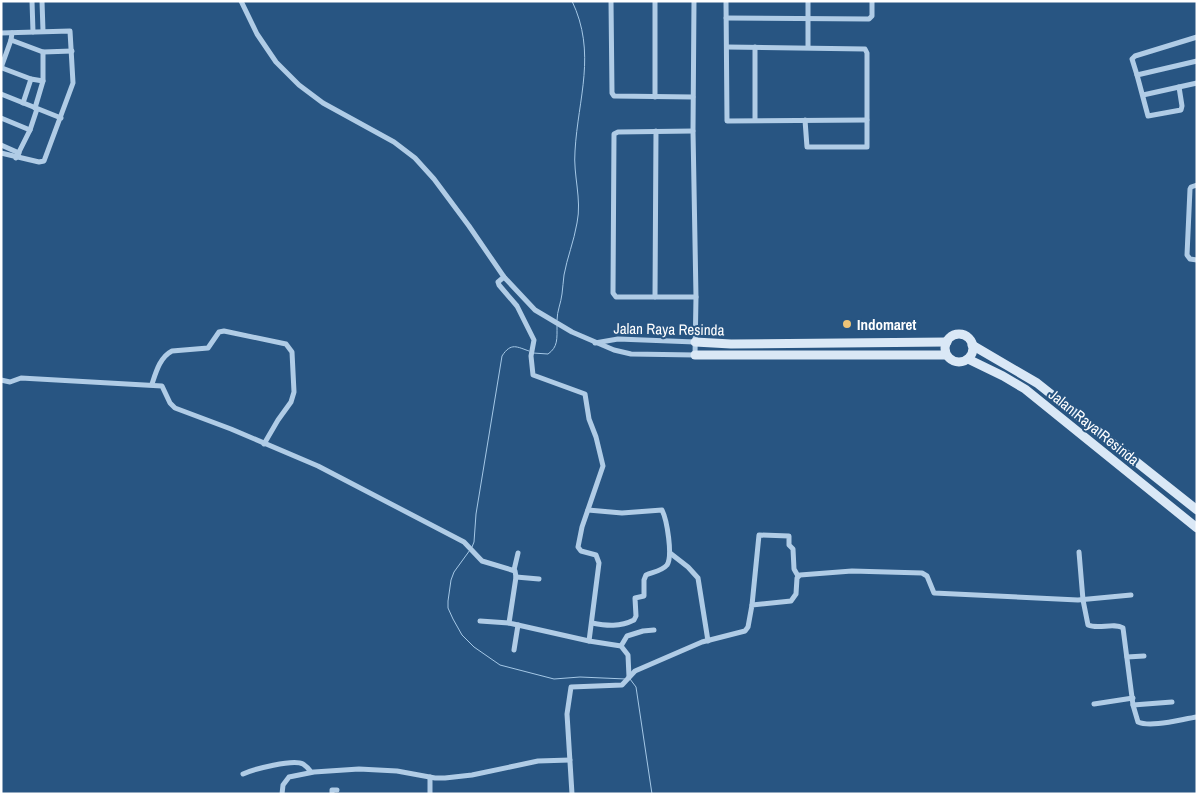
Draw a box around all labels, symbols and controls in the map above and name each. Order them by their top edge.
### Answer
place label: Indomaret [857,314,916,335]
street label: Jalan Raya Resinda [613,318,725,340]
marker: Indomaret [841,318,853,330]
street label: Jalan Raya Resinda [1044,384,1144,470]

